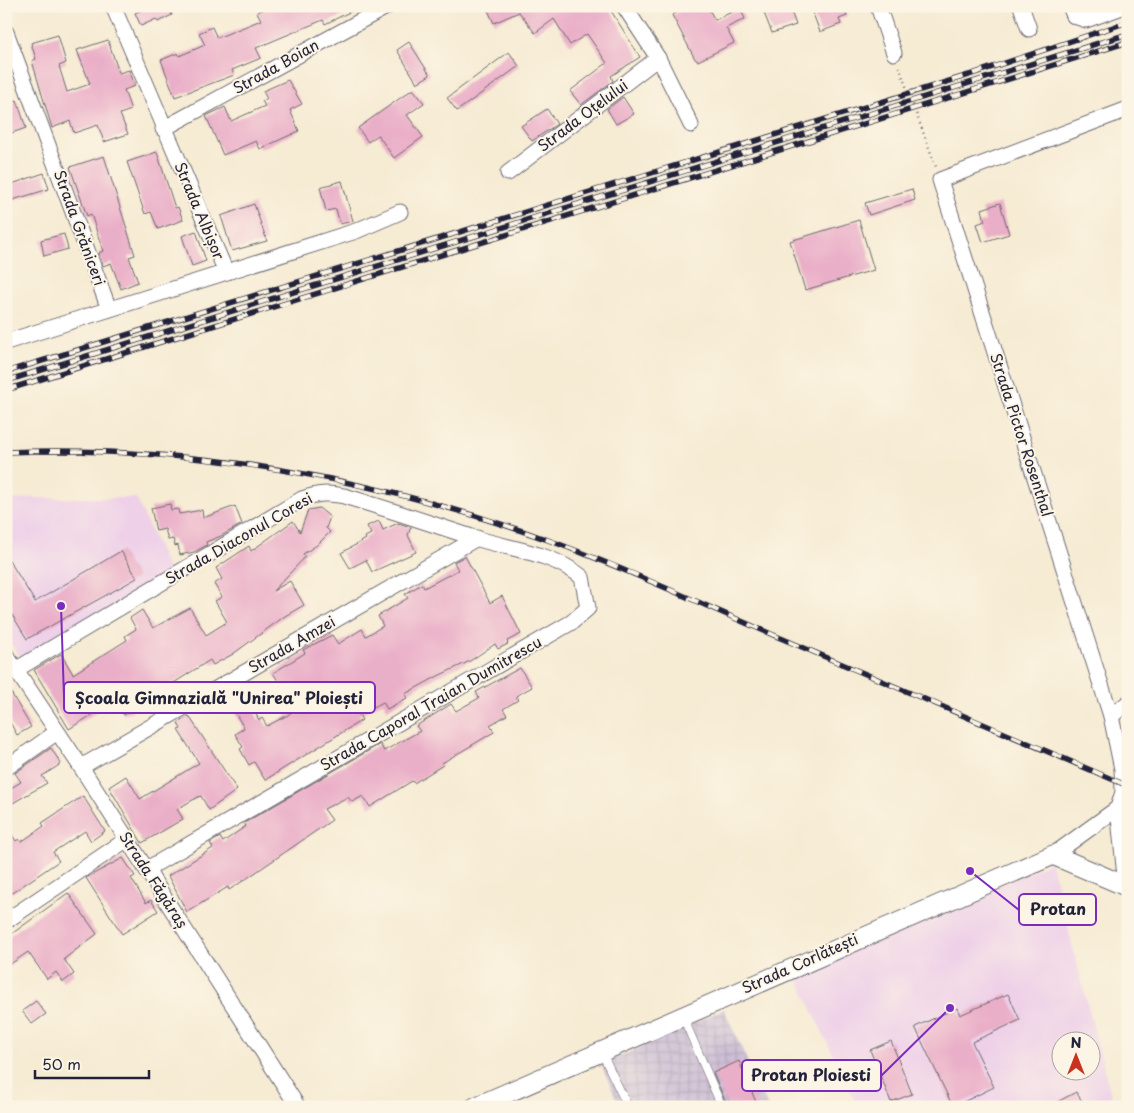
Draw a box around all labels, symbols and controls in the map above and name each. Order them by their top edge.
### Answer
street label: Strada Boian [228,33,323,99]
street label: Strada Oțelului [532,73,632,157]
street label: Strada Albișor [169,158,231,263]
street label: Strada Grăniceri [49,166,112,289]
street label: Strada Pictor Rosenthal [985,350,1060,519]
street label: Strada Diaconul Coresi [160,486,316,589]
street label: Strada Amzei [243,609,339,678]
street label: Strada Caporal Traian Dumitrescu [315,630,545,776]
callout: Școala Gimnazială "Unirea" Ploiești [64,682,375,713]
text: Școala Gimnazială "Unirea" Ploiești [75,685,363,709]
street label: Strada Făgăraș [114,826,194,932]
callout: Protan [1019,894,1096,925]
text: Protan [1030,896,1086,920]
street label: Strada Corlătești [737,927,861,999]
north arrow [1052,1030,1102,1080]
text: N [1070,1032,1082,1053]
scale bar [35,1048,149,1080]
text: 50 m [42,1052,81,1075]
callout: Protan Ploiesti [742,1060,881,1091]
text: Protan Ploiesti [751,1062,871,1086]

